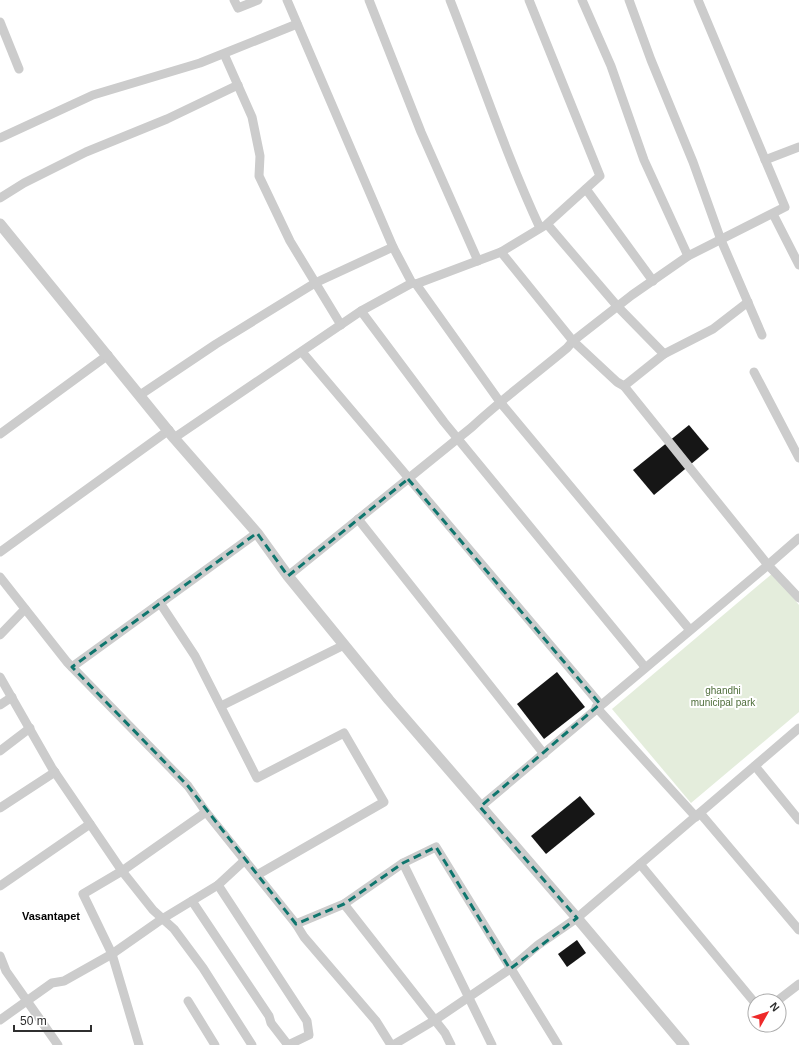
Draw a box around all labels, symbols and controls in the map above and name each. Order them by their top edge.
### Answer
park label: ghandhi municipal park [691,685,756,708]
district label: Vasantapet [22,910,80,922]
north arrow [747,993,787,1033]
text: N [768,1000,782,1014]
scale bar [14,1007,91,1033]
text: 50 m [20,1014,47,1028]

